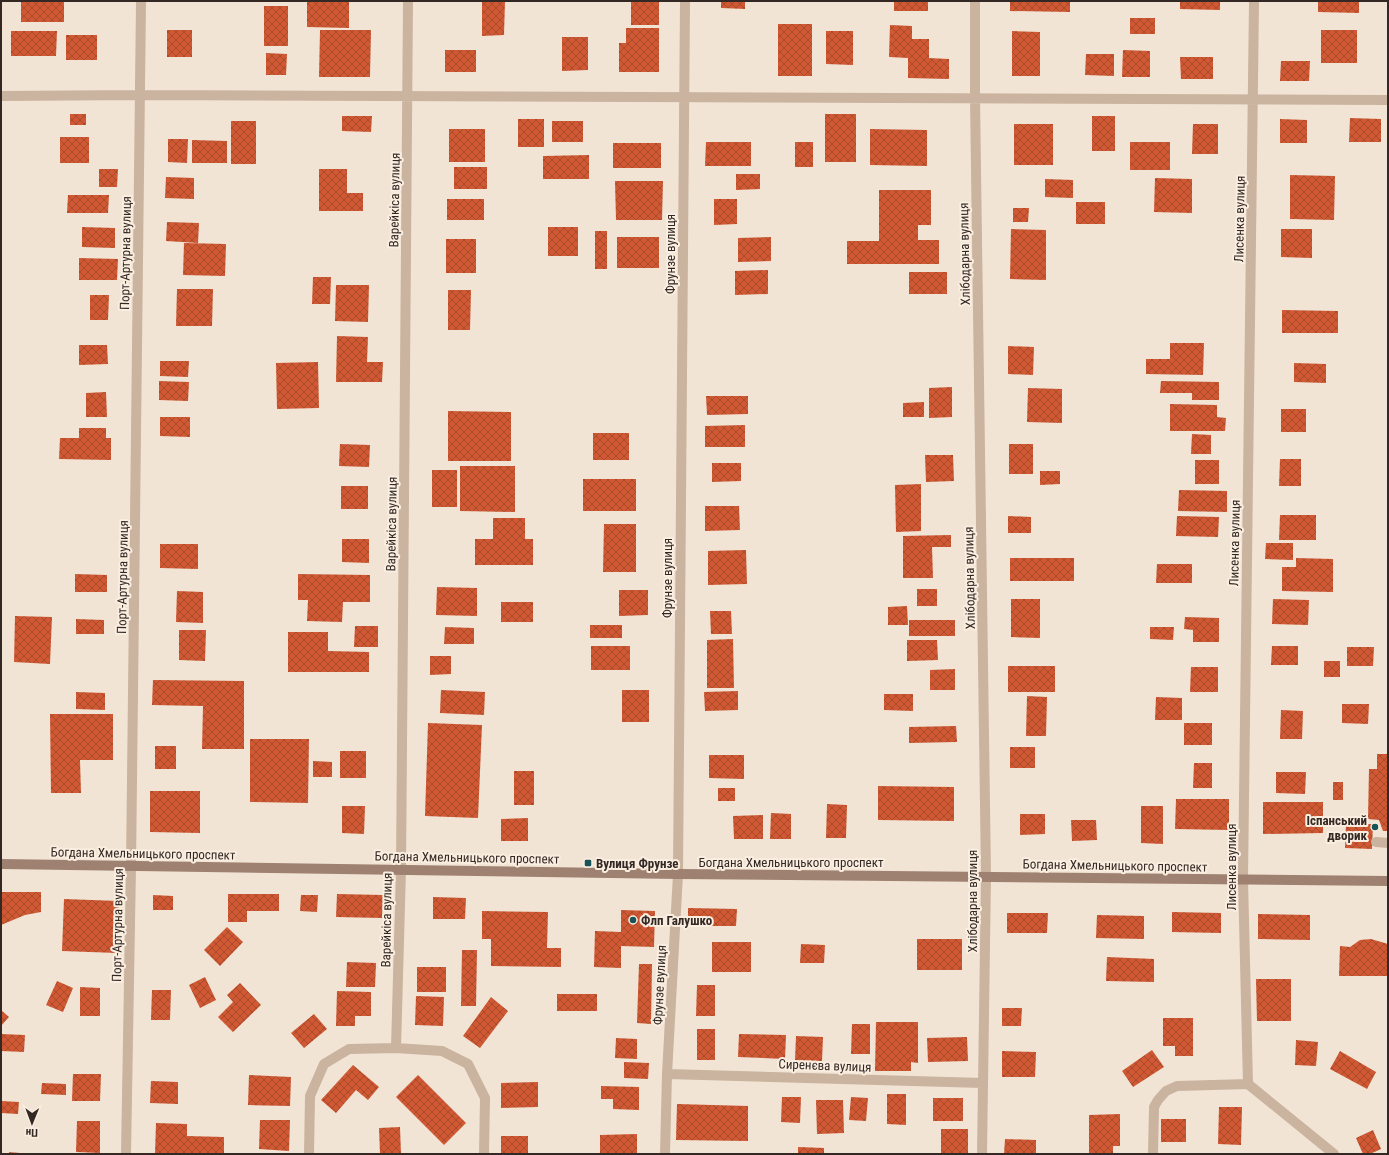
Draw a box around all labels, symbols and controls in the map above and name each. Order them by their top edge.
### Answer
street label: Варейкіса вулиця [386,152,403,248]
street label: Лисенка вулиця [1231,175,1248,263]
street label: Порт-Артурна вулиця [117,196,134,310]
street label: Хлібодарна вулиця [956,202,973,305]
street label: Фрунзе вулиця [663,214,678,294]
street label: Варейкіса вулиця [383,476,400,572]
street label: Лисенка вулиця [1226,499,1243,587]
street label: Порт-Артурна вулиця [114,520,131,634]
street label: Хлібодарна вулиця [961,526,978,629]
street label: Фрунзе вулиця [660,538,675,618]
place label: Іспанський дворик [1306,813,1367,843]
marker: Іспанський дворик [1370,822,1380,832]
street label: Лисенка вулиця [1224,824,1239,910]
street label: Богдана Хмельницького проспект [50,844,236,863]
street label: Богдана Хмельницького проспект [374,848,560,867]
street label: Хлібодарна вулиця [965,850,980,952]
street label: Богдана Хмельницького проспект [699,855,884,870]
place label: Вулиця Фрунзе [596,856,679,871]
street label: Богдана Хмельницького проспект [1022,856,1208,875]
marker: Вулиця Фрунзе [583,858,593,868]
street label: Порт-Артурна вулиця [109,868,126,982]
street label: Варейкіса вулиця [378,872,395,968]
place label: Флп Галушко [641,913,713,928]
marker: Флп Галушко [628,915,638,925]
street label: Фрунзе вулиця [650,945,669,1025]
street label: Сиренєва вулиця [778,1056,872,1075]
north arrow [12,1103,52,1143]
text: Пн [26,1126,38,1139]

